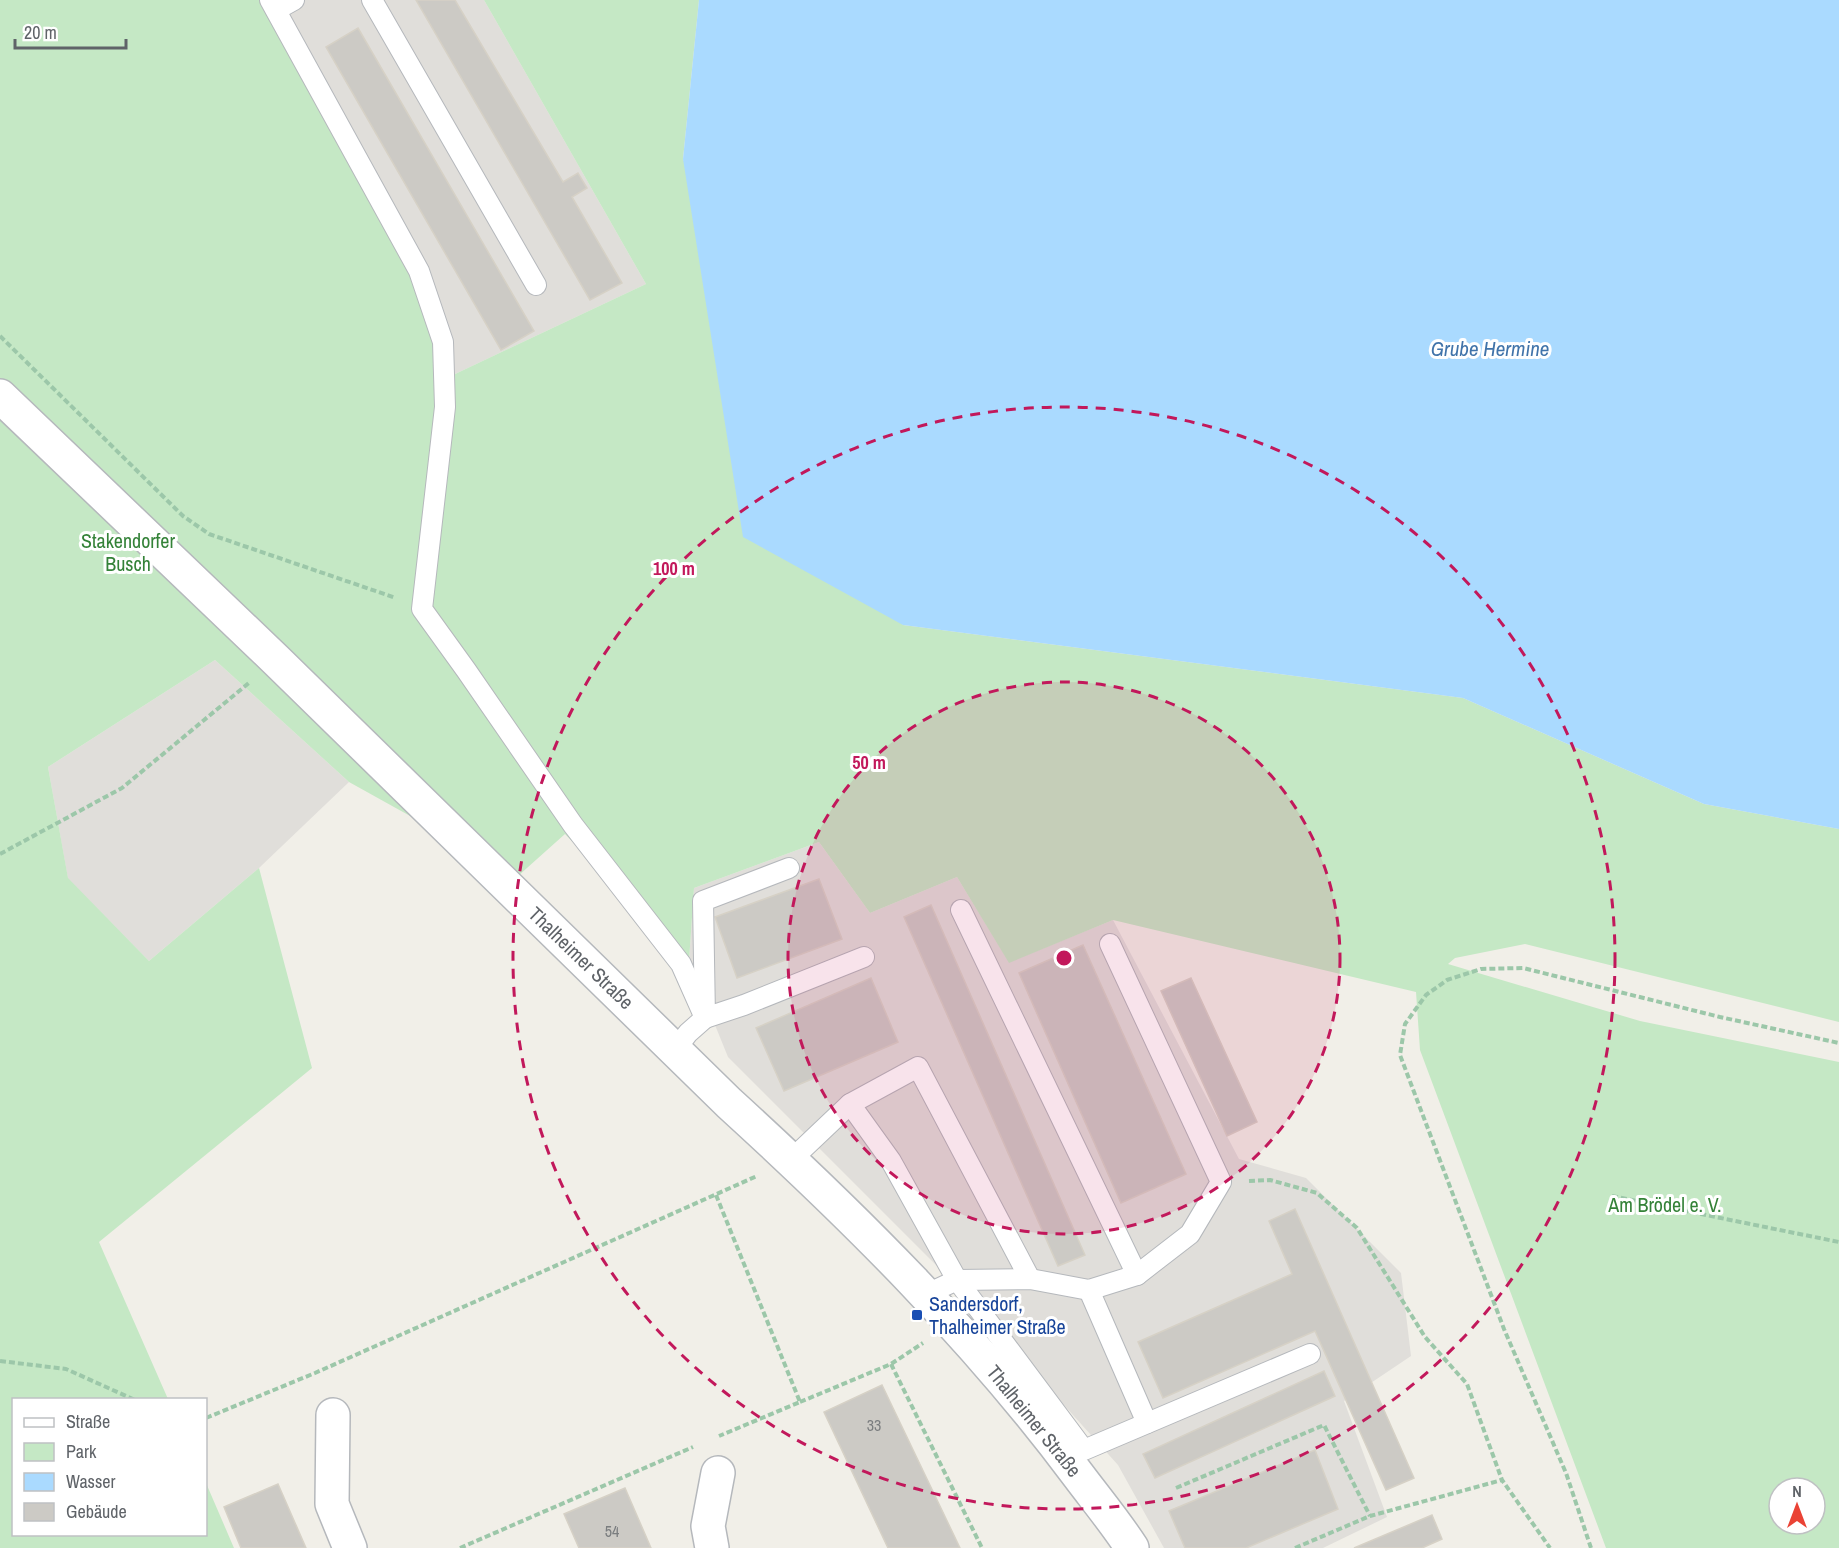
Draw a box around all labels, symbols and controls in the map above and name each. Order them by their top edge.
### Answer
scale bar [15,12,126,50]
text: 20 m [24,20,57,45]
water label: Grube Hermine [1431,334,1549,363]
park label: Stakendorfer Busch [81,527,175,577]
text: 100 m [653,556,695,581]
text: 50 m [852,750,886,775]
street label: Thalheimer Straße [523,900,640,1015]
centre of rings [1054,948,1074,968]
park label: Am Brödel e. V. [1607,1191,1722,1218]
place label: Sandersdorf, Thalheimer Straße [929,1290,1066,1340]
marker: Sandersdorf, Thalheimer Straße [910,1308,924,1322]
street label: Thalheimer Straße [981,1359,1088,1482]
legend [12,1398,207,1536]
text: Straße [66,1409,110,1434]
house number: 33 [867,1414,881,1436]
text: Park [66,1439,97,1464]
text: Wasser [66,1469,116,1494]
north arrow [1767,1476,1827,1536]
text: N [1792,1480,1802,1502]
text: Gebäude [66,1499,127,1524]
house number: 54 [605,1520,619,1542]

